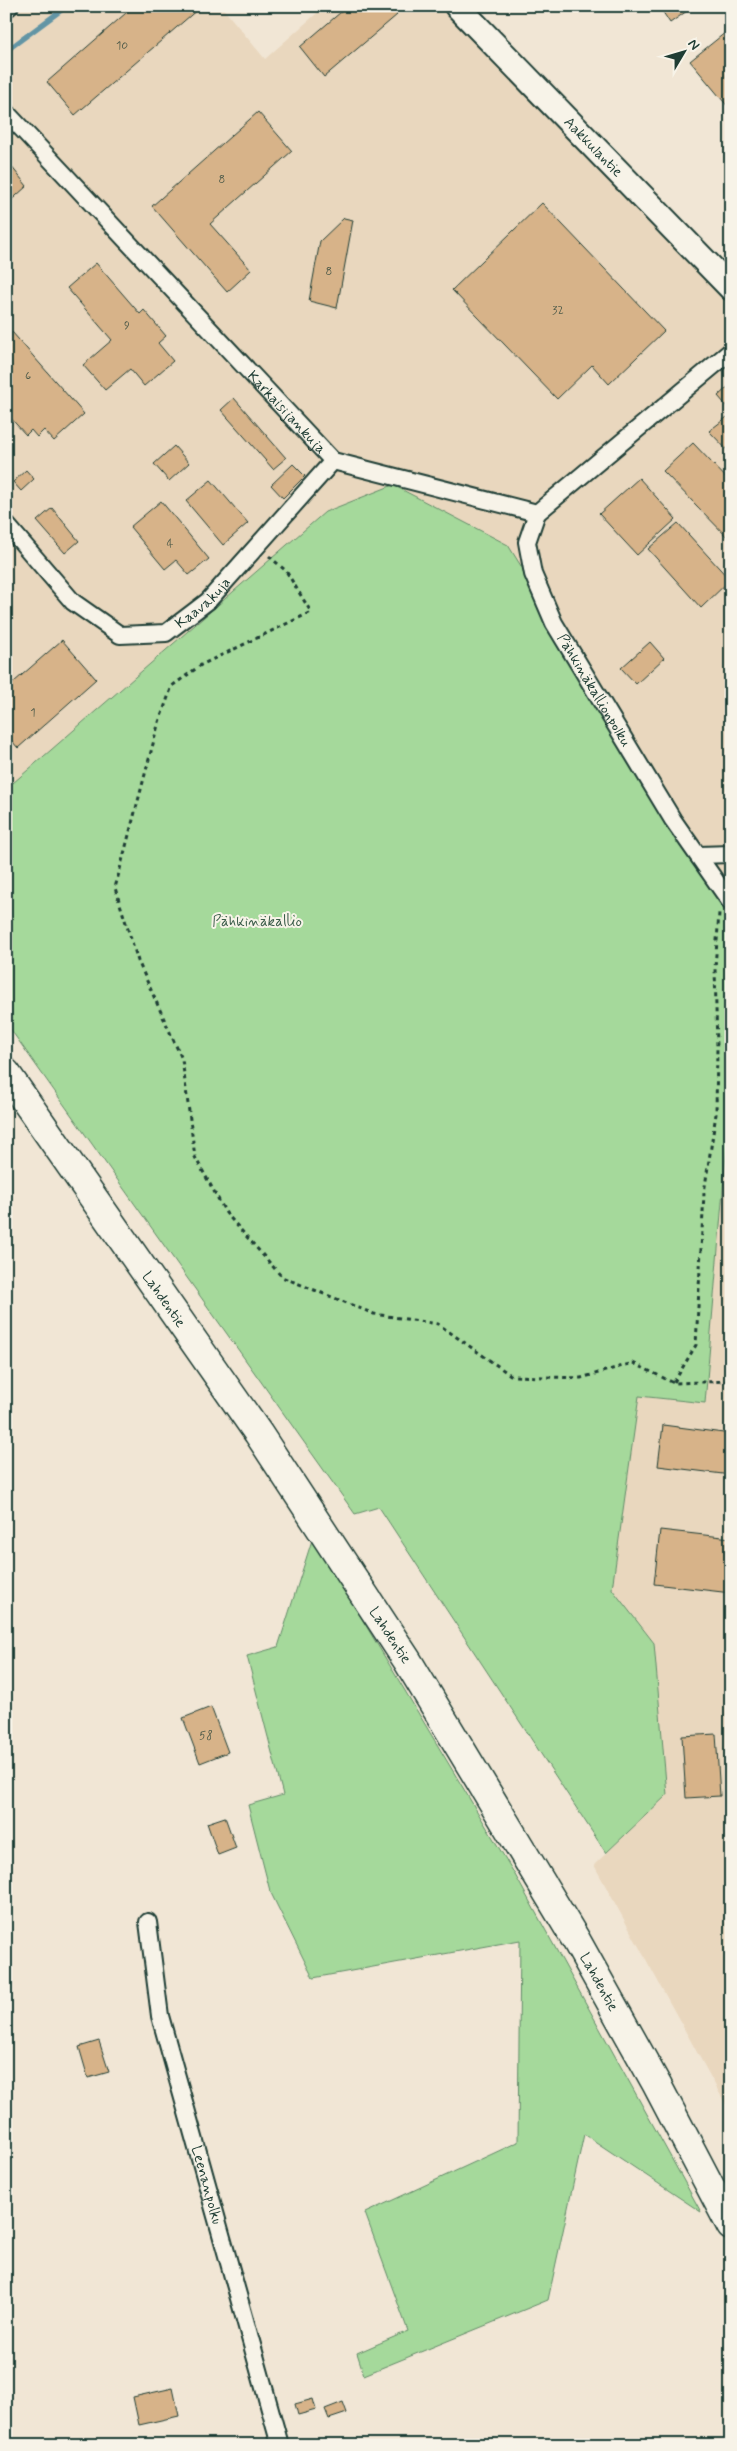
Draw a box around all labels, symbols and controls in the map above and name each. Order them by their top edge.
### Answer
north arrow [660,28,710,78]
text: N [683,35,703,54]
house number: 10 [116,38,128,54]
street label: Aakkulantie [559,113,627,182]
house number: 8 [219,172,225,188]
house number: 8 [326,264,332,280]
house number: 32 [552,303,564,319]
house number: 9 [124,318,130,334]
street label: Karkaisijankuja [242,367,330,459]
house number: 6 [25,368,31,384]
house number: 4 [167,536,174,552]
street label: Kaavakuja [171,573,236,634]
street label: Pähkinäkallionpolku [552,630,636,751]
house number: 1 [30,705,36,721]
park label: Pähkinäkallio [212,912,302,932]
street label: Lahdentie [137,1268,190,1332]
street label: Lahdentie [364,1603,416,1668]
house number: 58 [199,1728,213,1744]
street label: Lahdentie [574,1950,623,2015]
street label: Leenanpolku [186,2143,227,2227]

